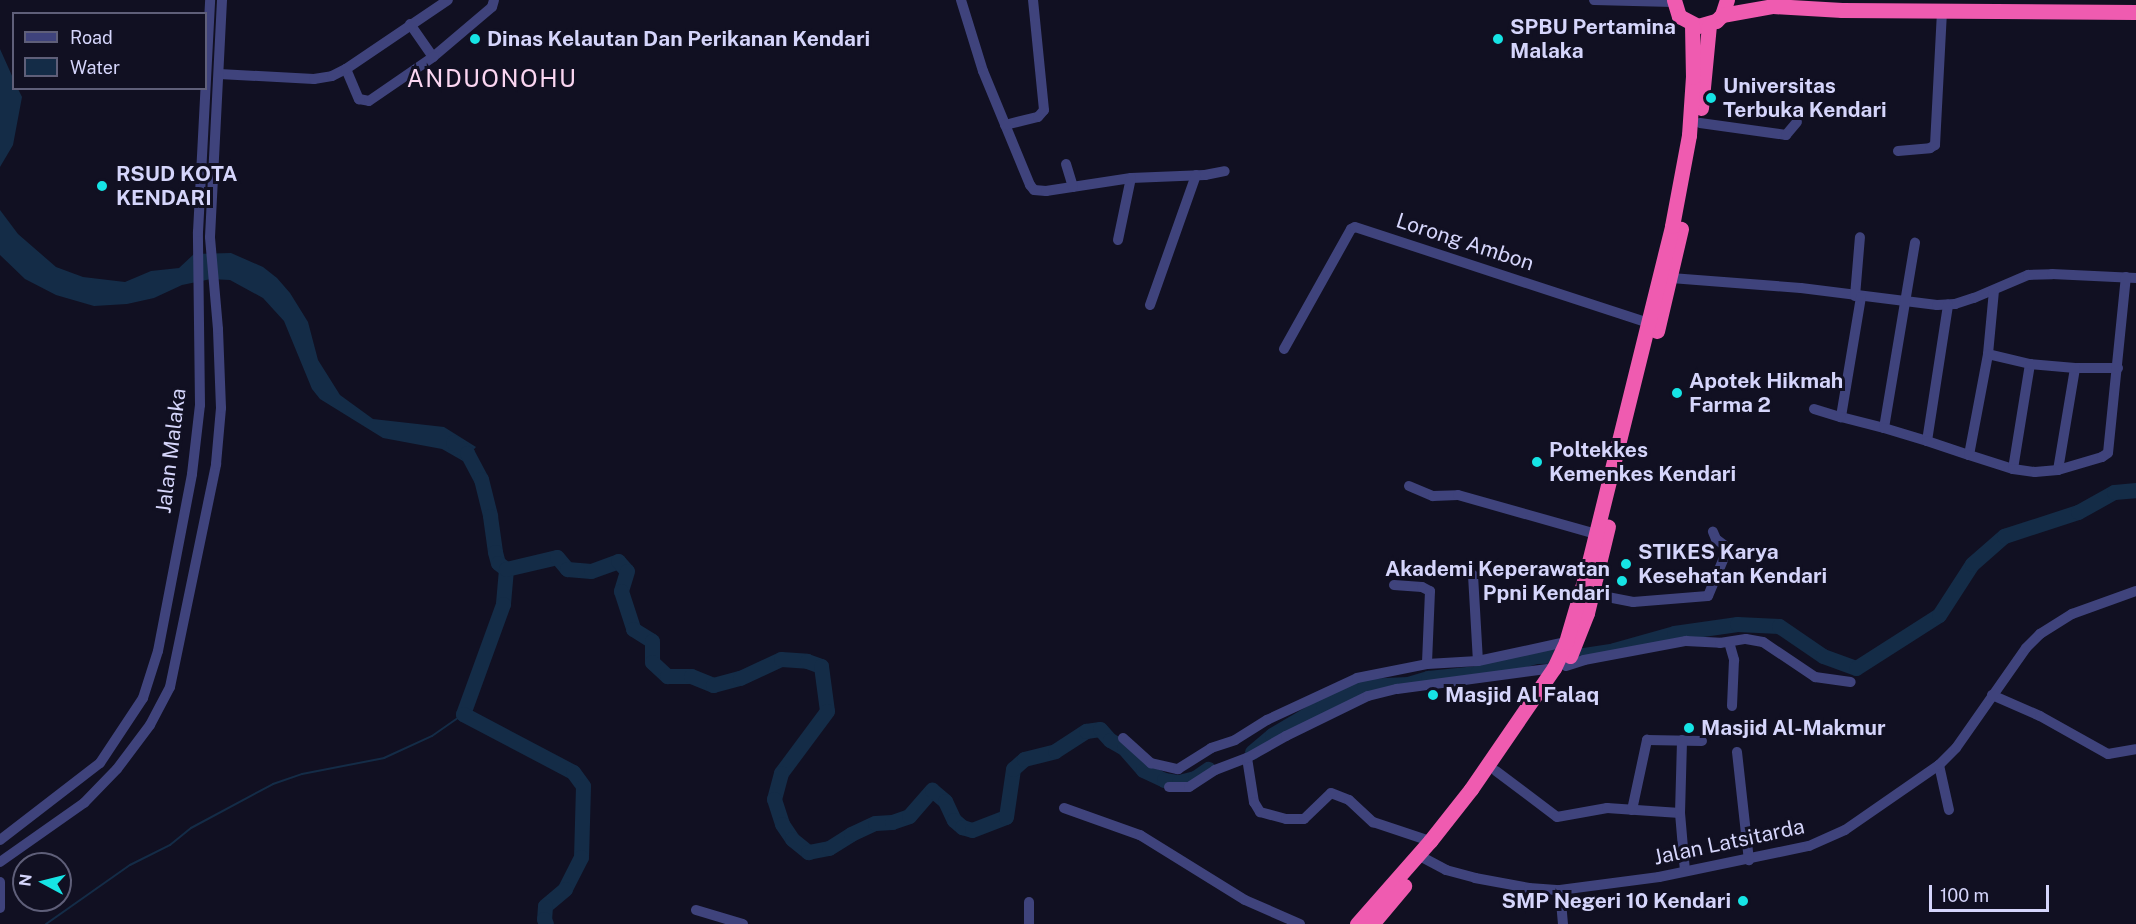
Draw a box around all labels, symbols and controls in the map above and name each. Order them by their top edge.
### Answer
legend [12,12,207,90]
place label: SPBU Pertamina Malaka [1510,14,1676,64]
place label: Dinas Kelautan Dan Perikanan Kendari [487,26,870,52]
text: Road [70,27,113,48]
marker: Dinas Kelautan Dan Perikanan Kendari [468,32,482,46]
marker: SPBU Pertamina Malaka [1491,32,1505,46]
text: Water [70,57,120,78]
district label: ANDUONOHU [407,65,577,93]
place label: Universitas Terbuka Kendari [1723,73,1887,123]
marker: Universitas Terbuka Kendari [1704,91,1718,105]
place label: RSUD KOTA KENDARI [116,161,237,211]
marker: RSUD KOTA KENDARI [93,177,111,195]
street label: Lorong Ambon [1393,208,1537,276]
place label: Apotek Hikmah Farma 2 [1689,368,1843,418]
marker: Apotek Hikmah Farma 2 [1670,386,1684,400]
street label: Jalan Malaka [151,387,191,515]
place label: Poltekkes Kemenkes Kendari [1549,437,1736,487]
marker: Poltekkes Kemenkes Kendari [1530,455,1544,469]
place label: STIKES Karya Kesehatan Kendari [1638,539,1827,589]
place label: Akademi Keperawatan Ppni Kendari [1385,556,1610,606]
marker: STIKES Karya Kesehatan Kendari [1619,557,1633,571]
marker: Akademi Keperawatan Ppni Kendari [1615,574,1629,588]
place label: Masjid Al Falaq [1445,682,1599,708]
marker: Masjid Al Falaq [1426,688,1440,702]
place label: Masjid Al-Makmur [1701,715,1886,741]
marker: Masjid Al-Makmur [1682,721,1696,735]
street label: Jalan Latsitarda [1651,814,1807,870]
north arrow [12,852,72,912]
text: N [15,873,36,887]
scale bar [1932,873,2052,911]
text: 100 m [1940,885,1989,906]
place label: SMP Negeri 10 Kendari [1502,888,1731,914]
marker: SMP Negeri 10 Kendari [1736,894,1750,908]

